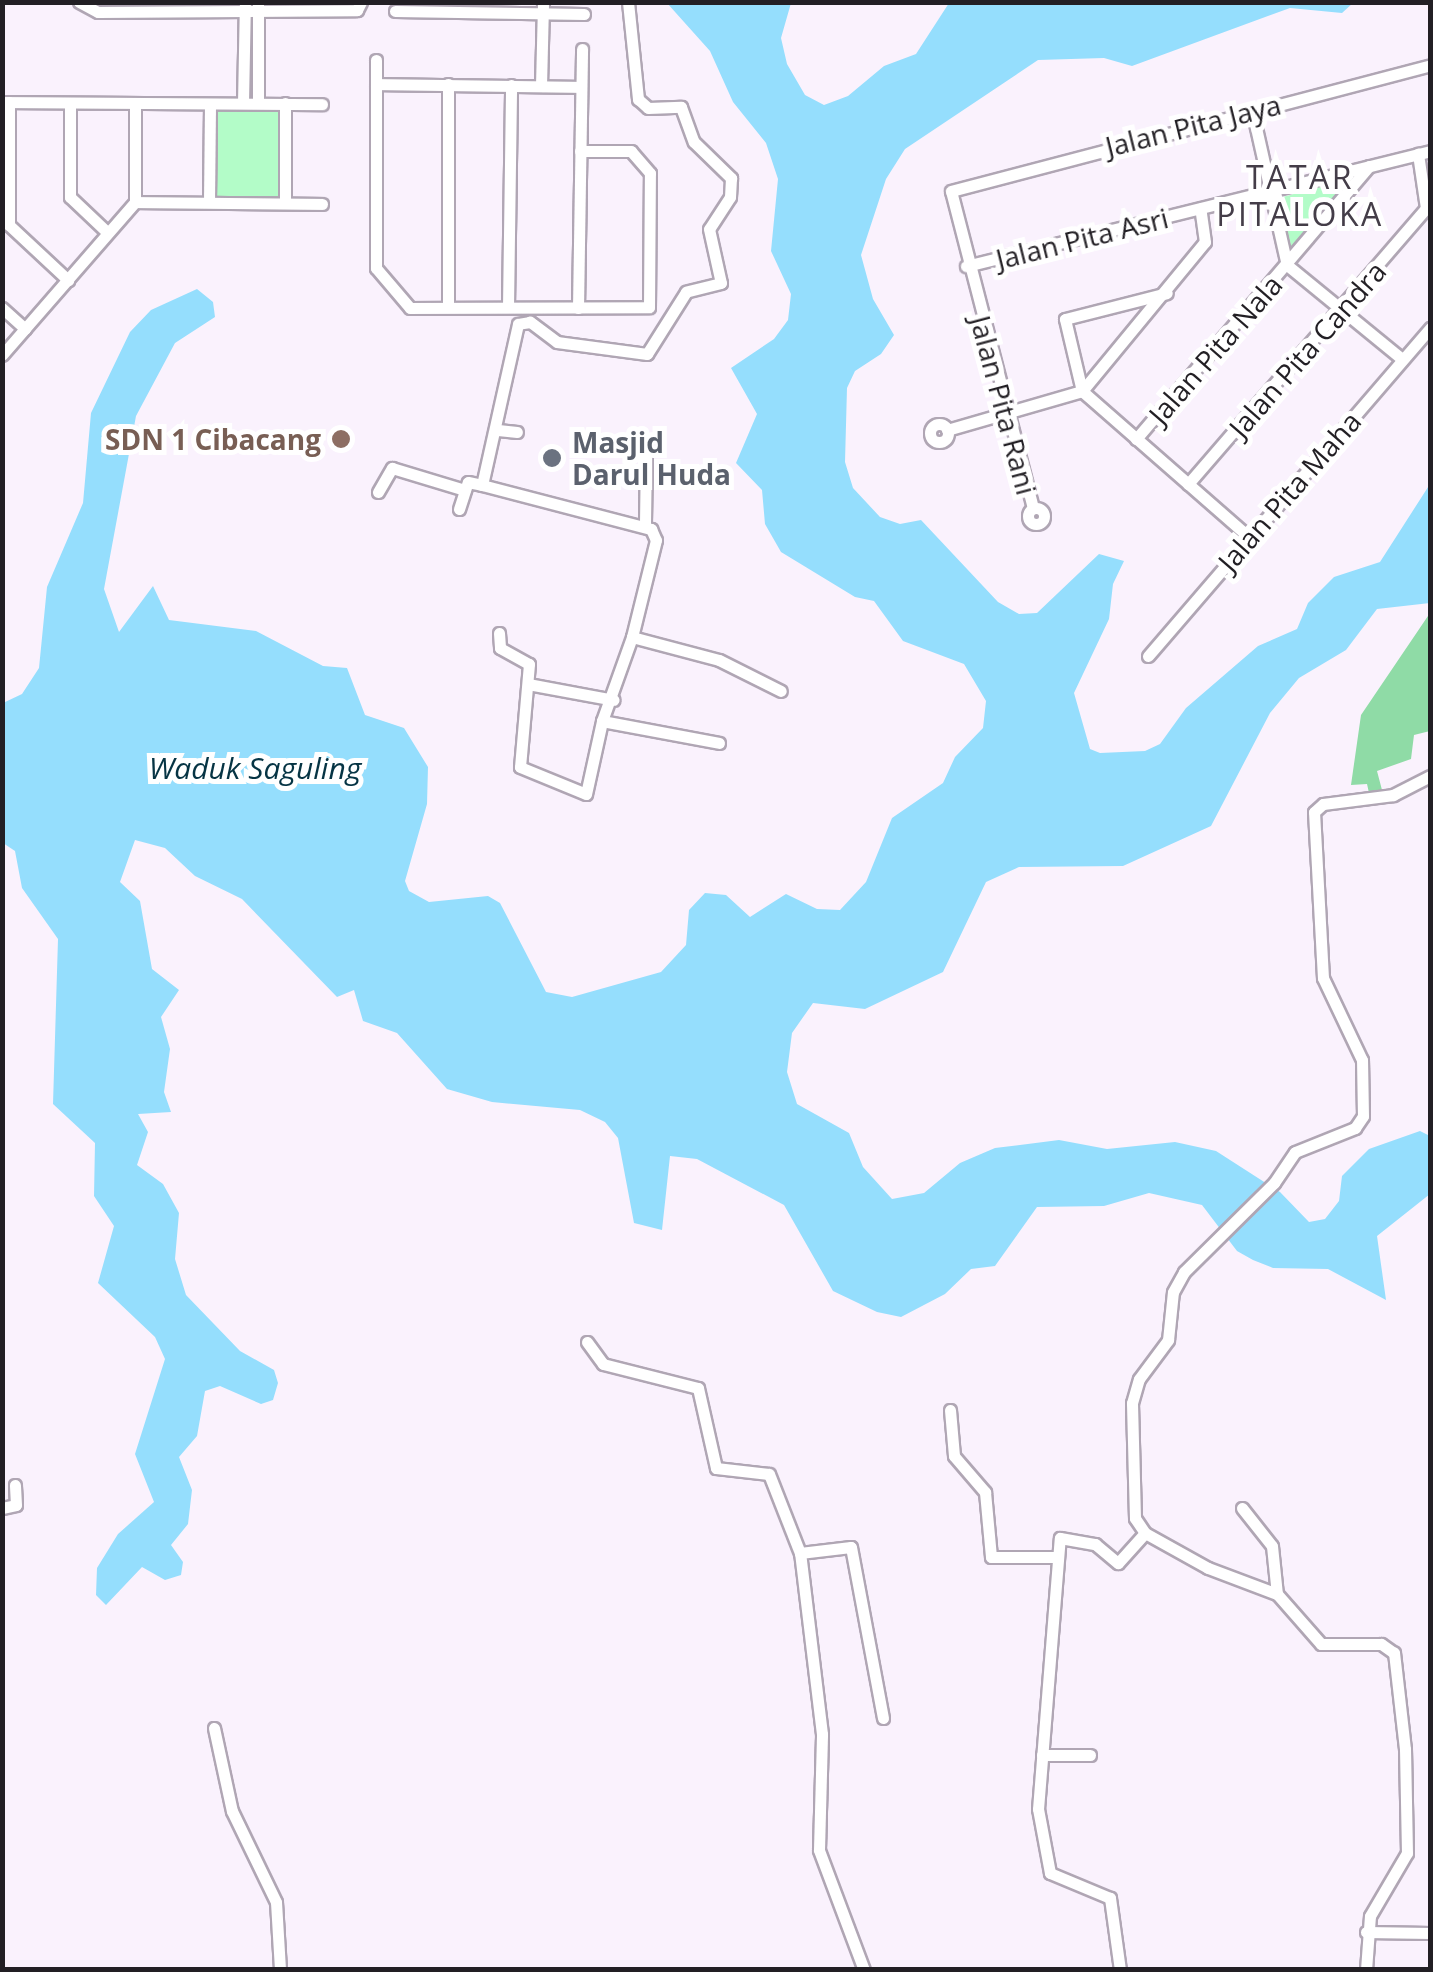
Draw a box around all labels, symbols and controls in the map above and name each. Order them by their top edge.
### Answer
street label: Jalan Pita Jaya [1102,87,1284,163]
district label: TATAR PITALOKA [1216,159,1384,234]
street label: Jalan Pita Asri [992,200,1172,276]
street label: Jalan Pita Candra [1222,254,1392,444]
street label: Jalan Pita Nala [1141,268,1289,430]
street label: Jalan Pita Rani [964,312,1044,498]
street label: Jalan Pita Maha [1211,404,1367,578]
place label: SDN 1 Cibacang [105,422,321,456]
place label: Masjid Darul Huda [572,425,731,491]
marker: SDN 1 Cibacang [330,428,352,450]
marker: Masjid Darul Huda [541,447,563,469]
water label: Waduk Saguling [149,750,361,786]

